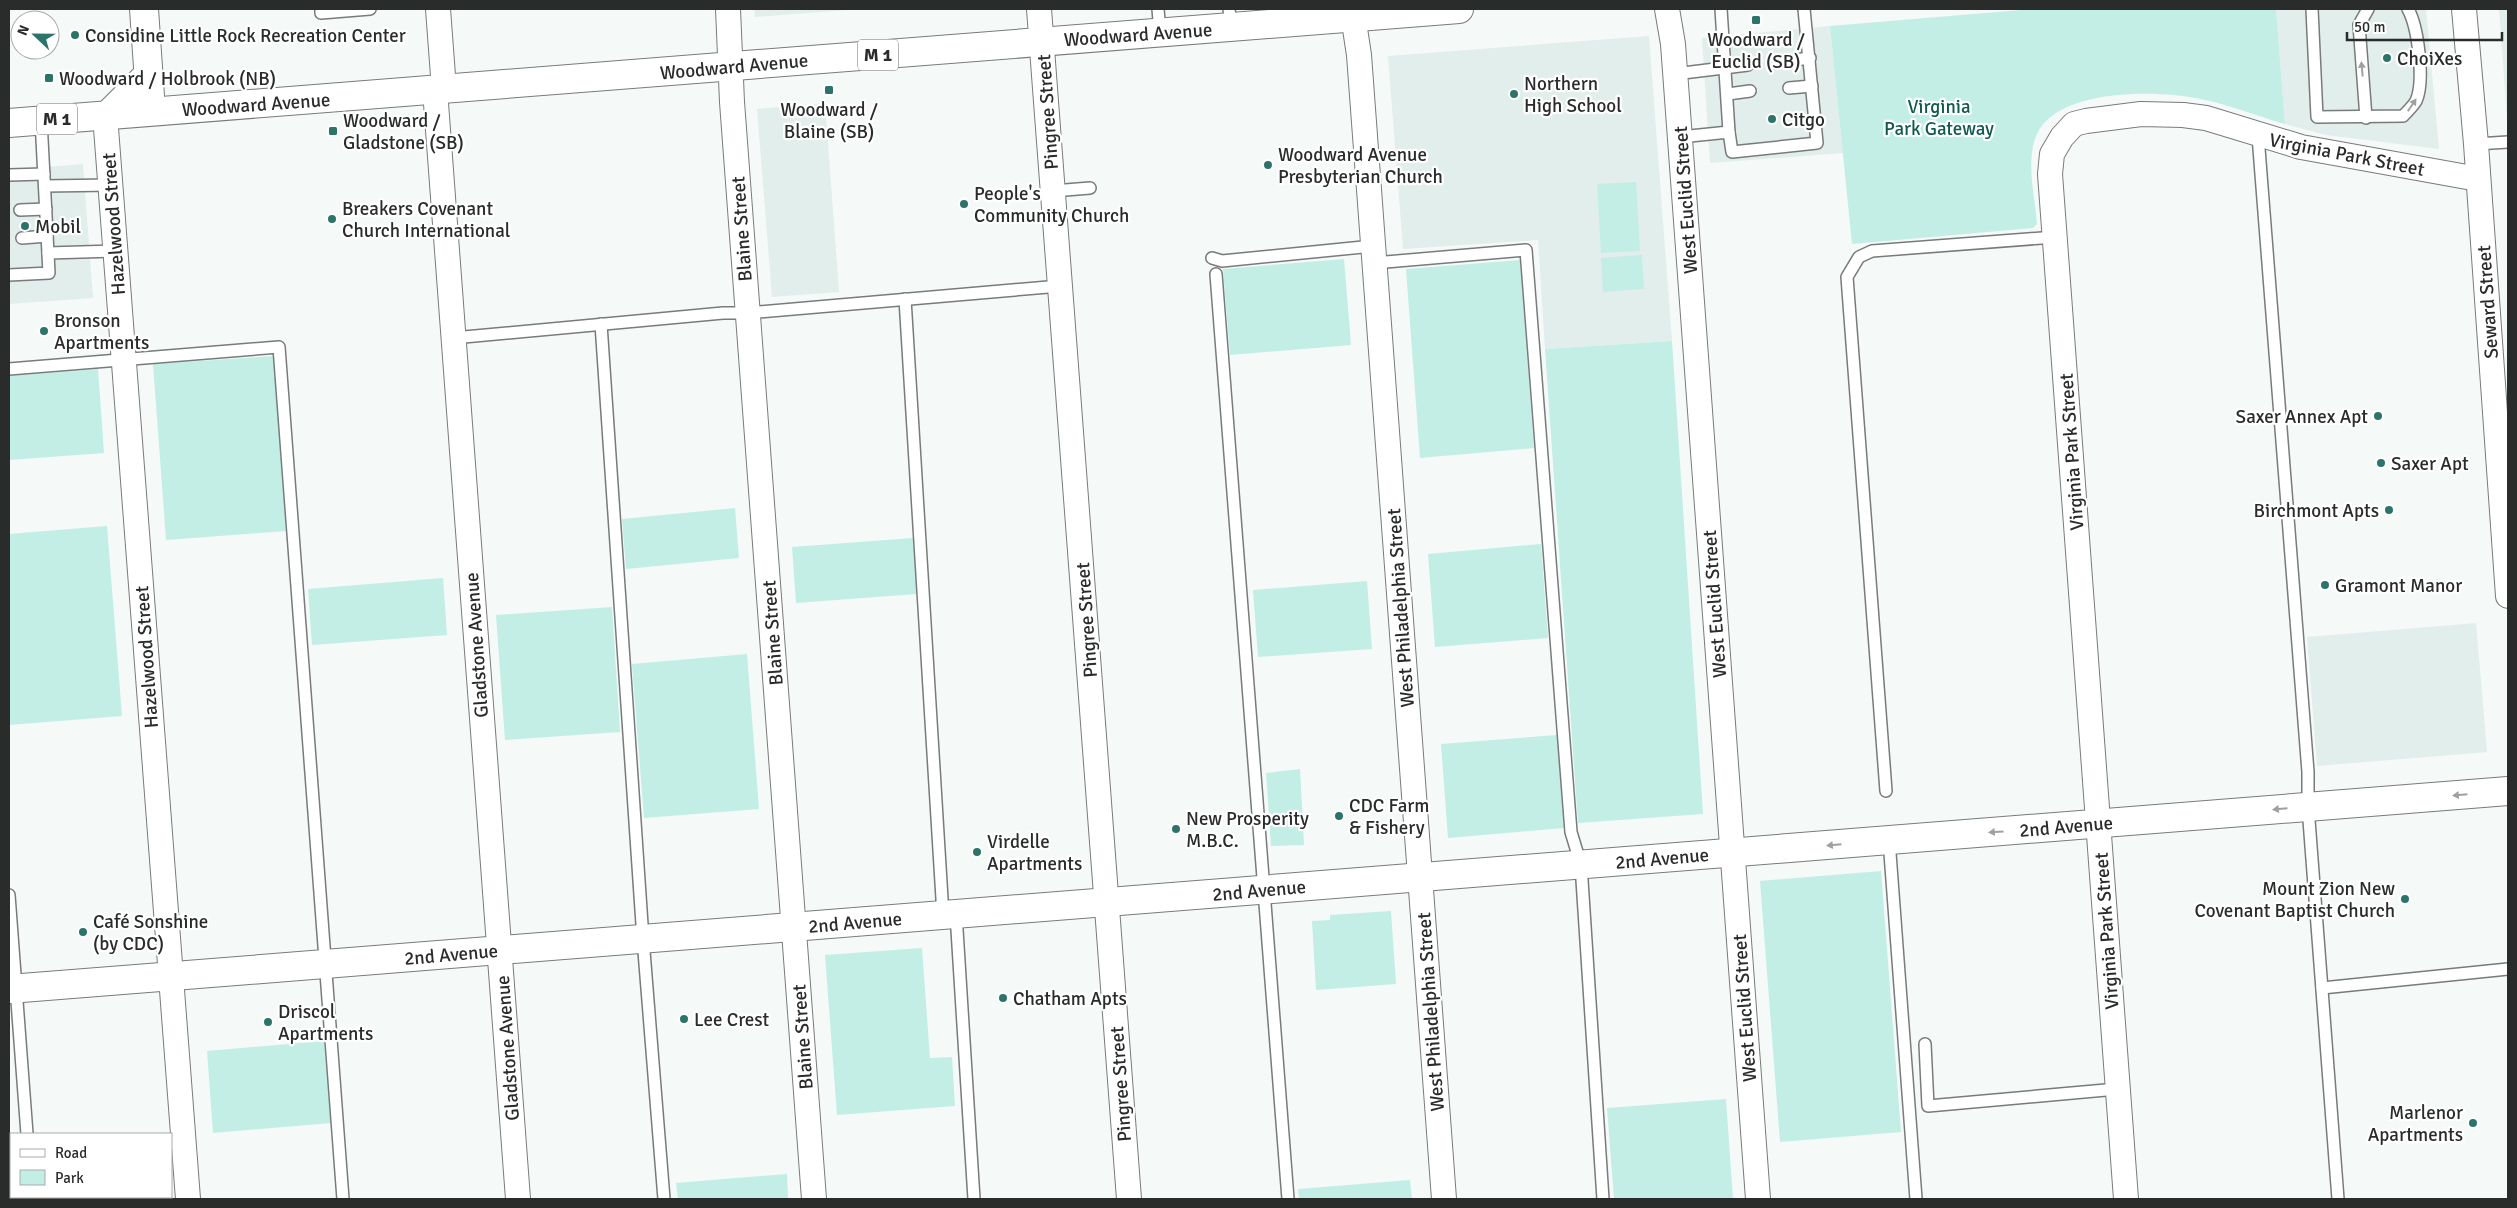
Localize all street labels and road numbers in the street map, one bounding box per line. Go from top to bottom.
street label: Woodward Avenue [1063,18,1213,52]
road number: M 1 [858,40,898,70]
street label: Woodward Avenue [659,49,809,85]
street label: Pingree Street [1032,53,1064,170]
street label: Woodward Avenue [181,88,331,122]
road number: M 1 [37,104,77,134]
street label: West Euclid Street [1669,125,1703,275]
street label: Virginia Park Street [2267,128,2427,182]
street label: Hazelwood Street [97,152,131,296]
street label: Blaine Street [726,175,758,282]
street label: Seward Street [2472,244,2504,359]
street label: Virginia Park Street [2055,372,2089,531]
street label: West Philadelphia Street [1382,507,1420,708]
street label: West Euclid Street [1698,529,1732,679]
street label: Pingree Street [1071,561,1103,678]
street label: Gladstone Avenue [460,571,494,718]
street label: Blaine Street [757,579,789,686]
street label: Hazelwood Street [130,585,164,729]
street label: 2nd Avenue [2018,811,2114,843]
street label: 2nd Avenue [1614,843,1710,875]
street label: Virginia Park Street [2090,851,2124,1010]
street label: 2nd Avenue [1211,875,1307,907]
street label: 2nd Avenue [807,907,903,939]
street label: West Philadelphia Street [1412,911,1450,1112]
street label: West Euclid Street [1728,933,1762,1083]
street label: 2nd Avenue [403,939,499,971]
street label: Gladstone Avenue [491,974,525,1121]
street label: Blaine Street [787,983,819,1090]
street label: Pingree Street [1105,1025,1137,1142]

